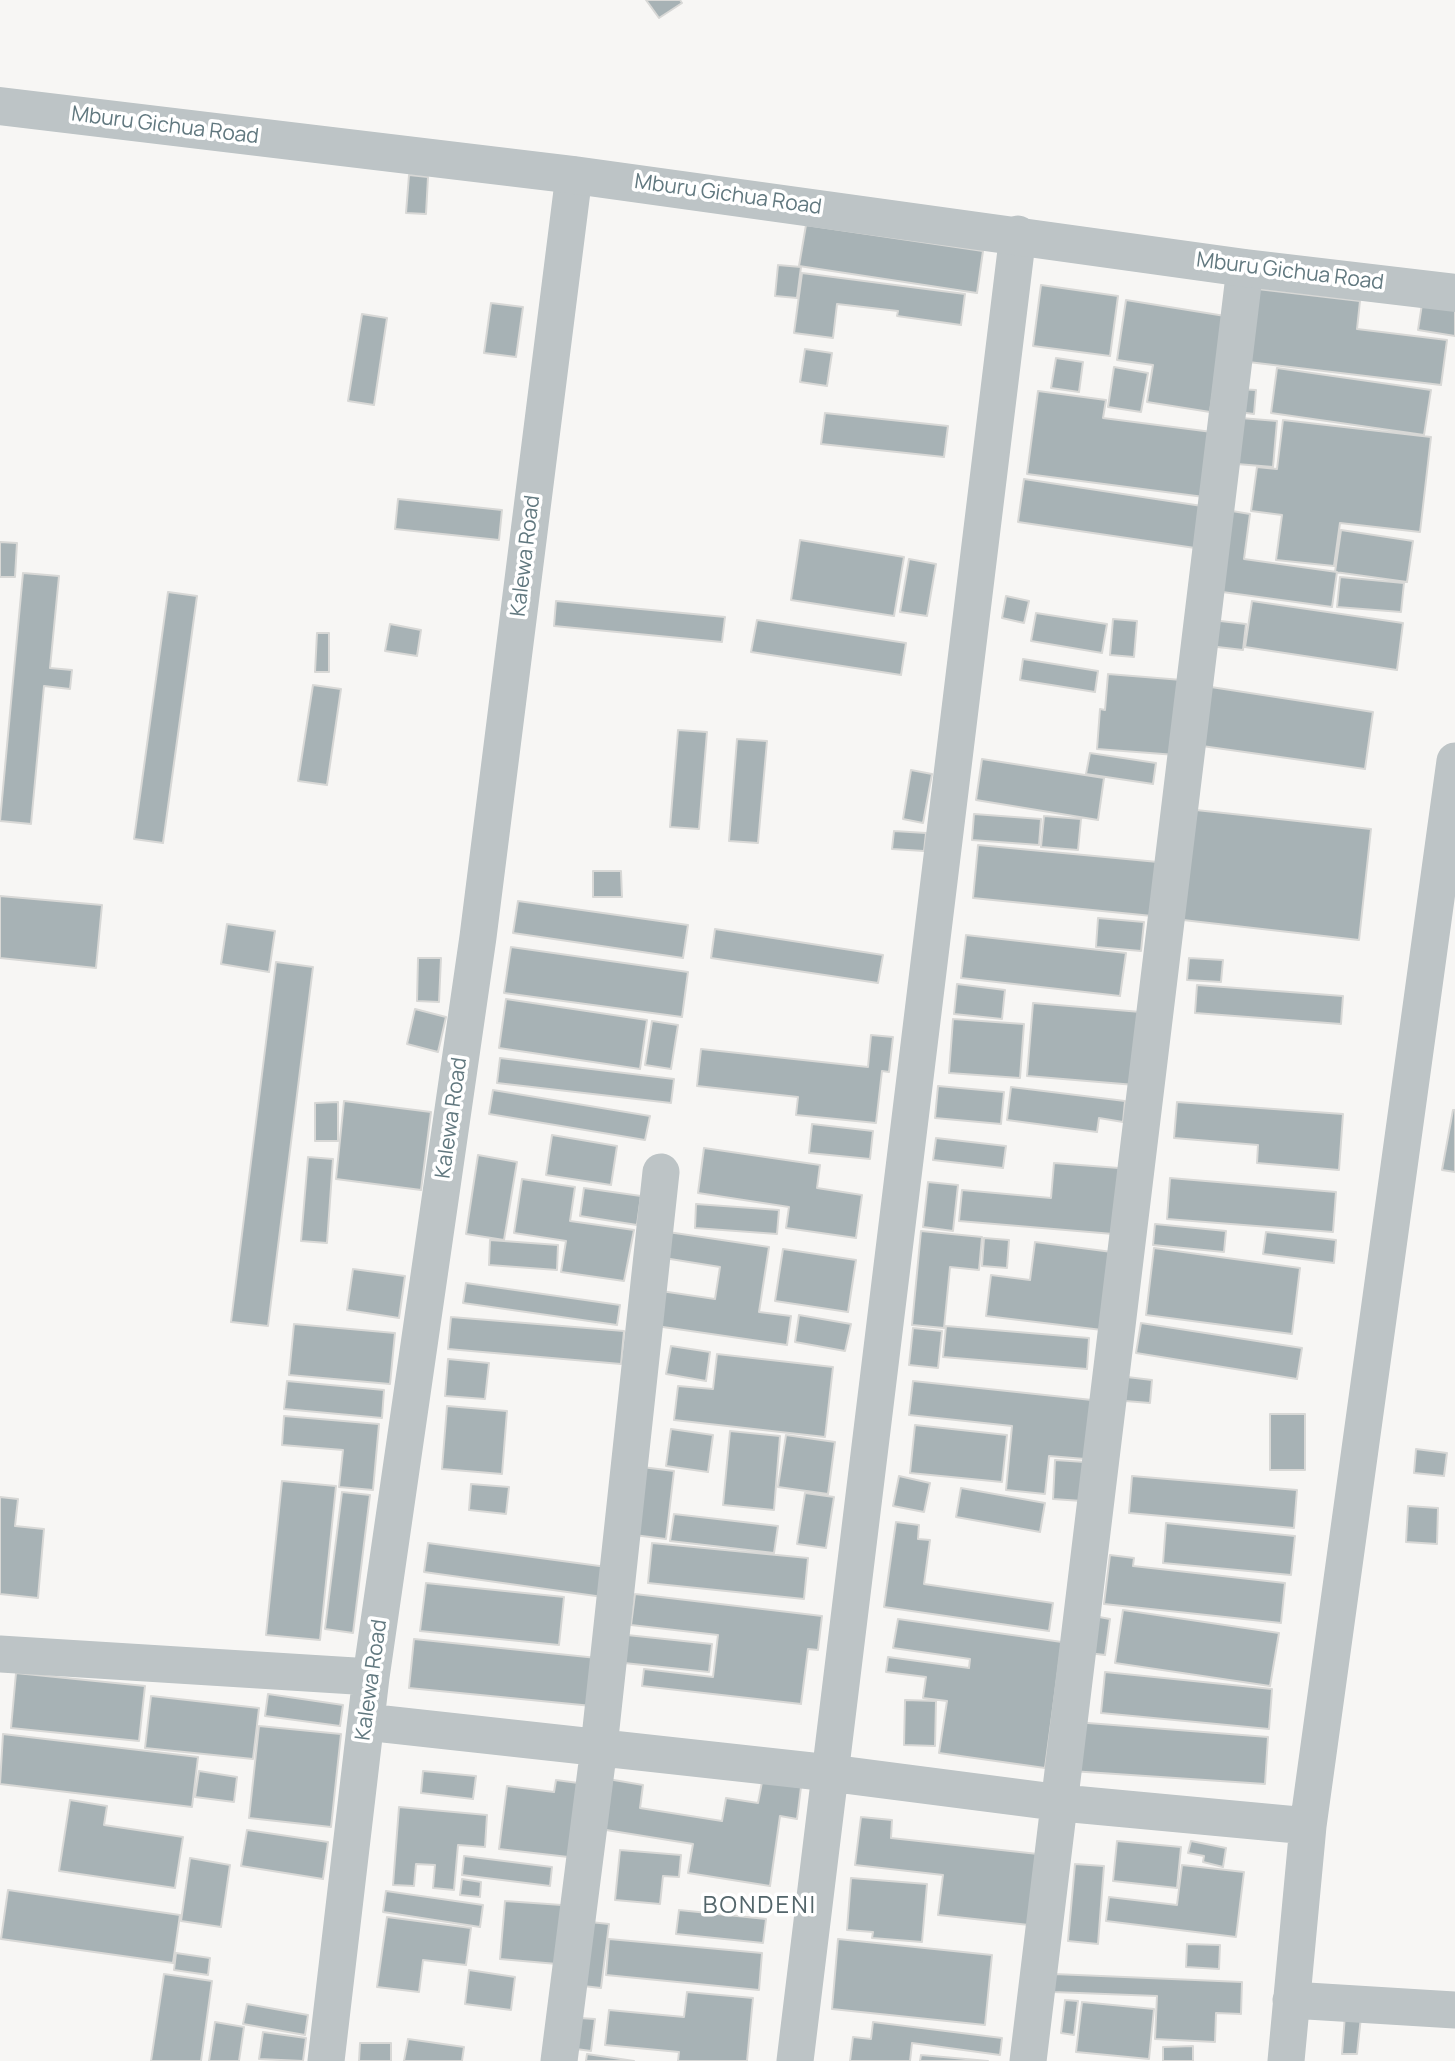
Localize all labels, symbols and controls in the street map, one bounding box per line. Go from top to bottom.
street label: Mburu Gichua Road [70,102,260,150]
street label: Mburu Gichua Road [633,169,823,221]
street label: Mburu Gichua Road [1195,248,1385,296]
street label: Kalewa Road [506,494,546,618]
street label: Kalewa Road [431,1056,473,1180]
street label: Kalewa Road [351,1618,393,1742]
district label: BONDENI [704,1892,816,1920]

